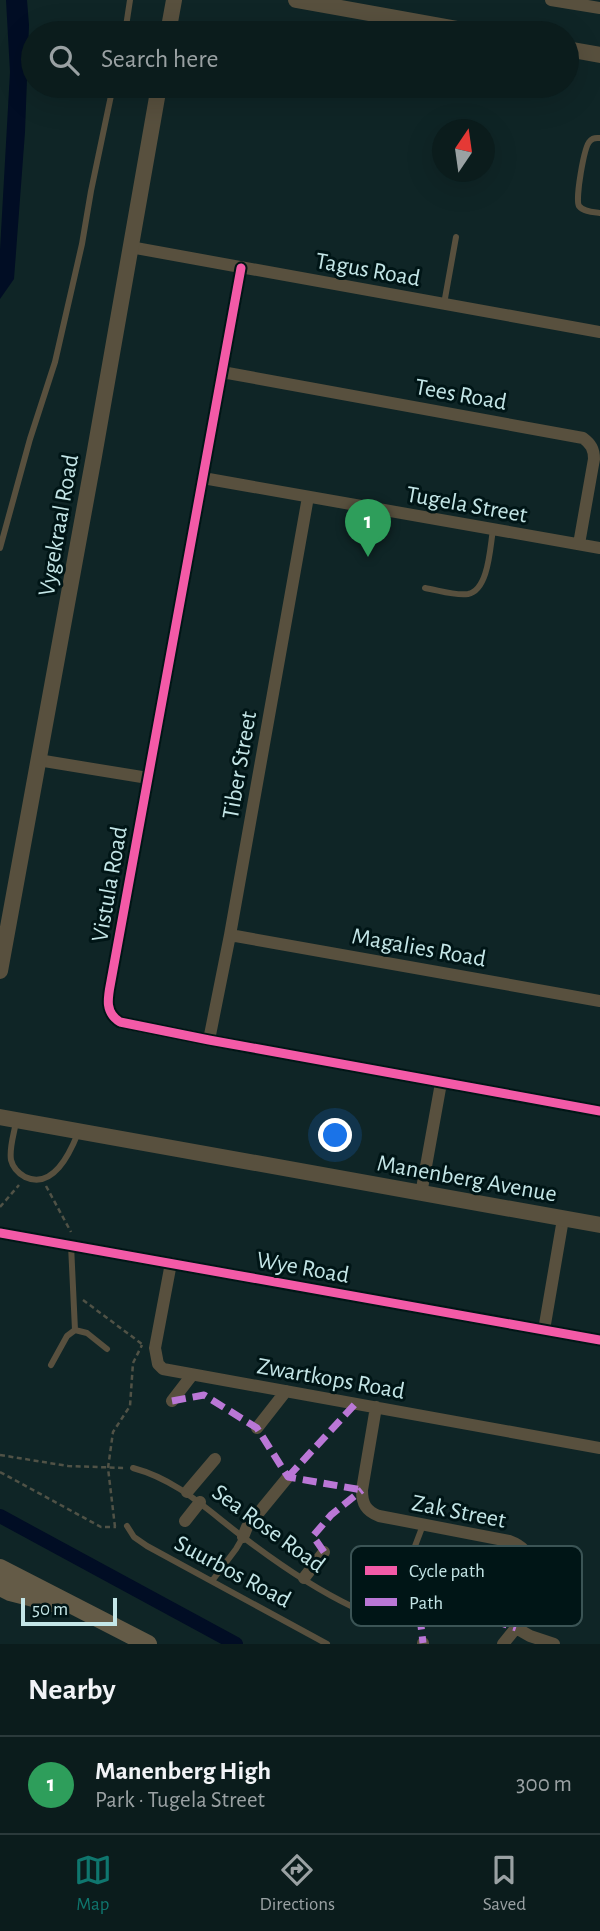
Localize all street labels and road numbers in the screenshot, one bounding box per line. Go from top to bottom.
street label: Tagus Road [314,249,422,291]
street label: Tees Road [413,375,509,415]
street label: Vygekraal Road [35,452,83,598]
street label: Tugela Street [404,483,530,527]
street label: Tiber Street [219,709,261,821]
street label: Vistula Road [88,825,132,944]
street label: Magalies Road [350,924,488,972]
street label: Manenberg Avenue [375,1151,559,1207]
street label: Wye Road [255,1248,351,1288]
street label: Zwartkops Road [255,1354,406,1404]
street label: Sea Rose Road [208,1480,329,1578]
street label: Zak Street [410,1491,508,1533]
street label: Suurbos Road [170,1531,295,1613]

